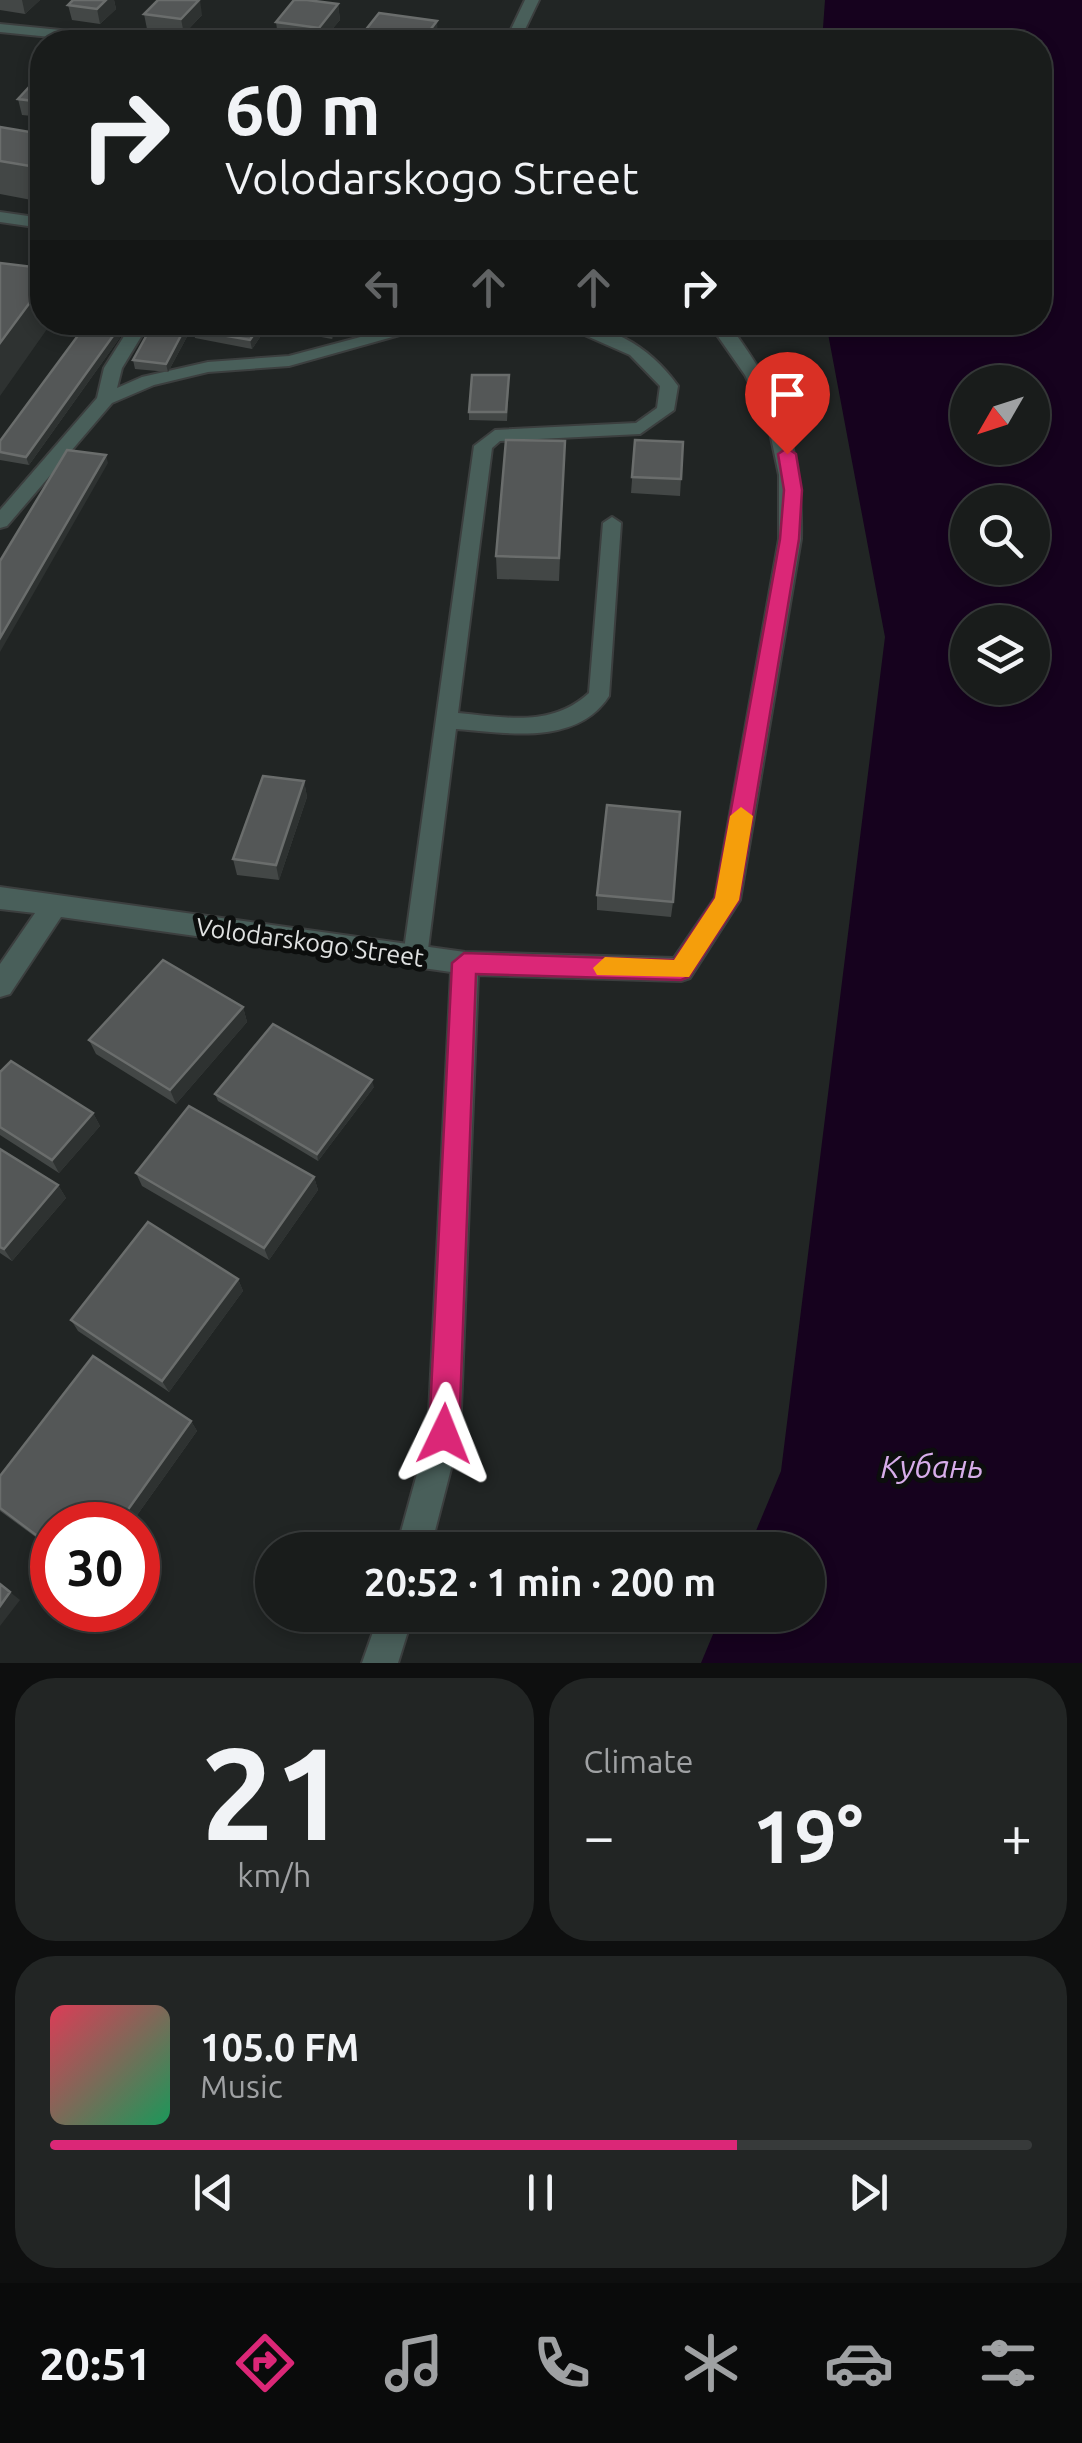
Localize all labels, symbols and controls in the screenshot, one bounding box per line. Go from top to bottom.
icon: right [60,70,190,200]
text: 60 m [225,70,381,148]
text: Volodarskogo Street [225,152,639,203]
icon: left [356,260,411,315]
icon: ahead [461,260,516,315]
icon: ahead [566,260,621,315]
icon: right [671,260,726,315]
pin [745,352,830,455]
north arrow [950,365,1050,465]
map controls [950,365,1050,705]
icon: arrive [760,367,815,422]
button: search [950,485,1050,585]
button: layers [950,605,1050,705]
street label: Volodarskogo Street [194,912,426,972]
position arrow [392,1382,496,1486]
water label: Кубань [880,1448,984,1484]
speed limit sign: 30 [30,1502,160,1632]
text: 20:52 · 1 min · 200 m [364,1561,716,1603]
text: 21 [201,1719,348,1865]
text: Climate [584,1743,694,1779]
text: 19° [752,1793,863,1877]
text: − [584,1805,615,1866]
text: + [1001,1805,1032,1866]
text: km/h [237,1857,311,1893]
text: 105.0 FM [200,2026,359,2068]
text: Music [200,2068,283,2104]
icon: previous [186,2165,241,2220]
icon: pause [513,2165,568,2220]
icon: next [841,2165,896,2220]
icon: directions [230,2328,300,2398]
icon: music [379,2328,449,2398]
icon: phone [527,2328,597,2398]
icon: climate [676,2328,746,2398]
icon: car [824,2328,894,2398]
icon: filters [973,2328,1043,2398]
text: 20:51 [39,2338,152,2389]

